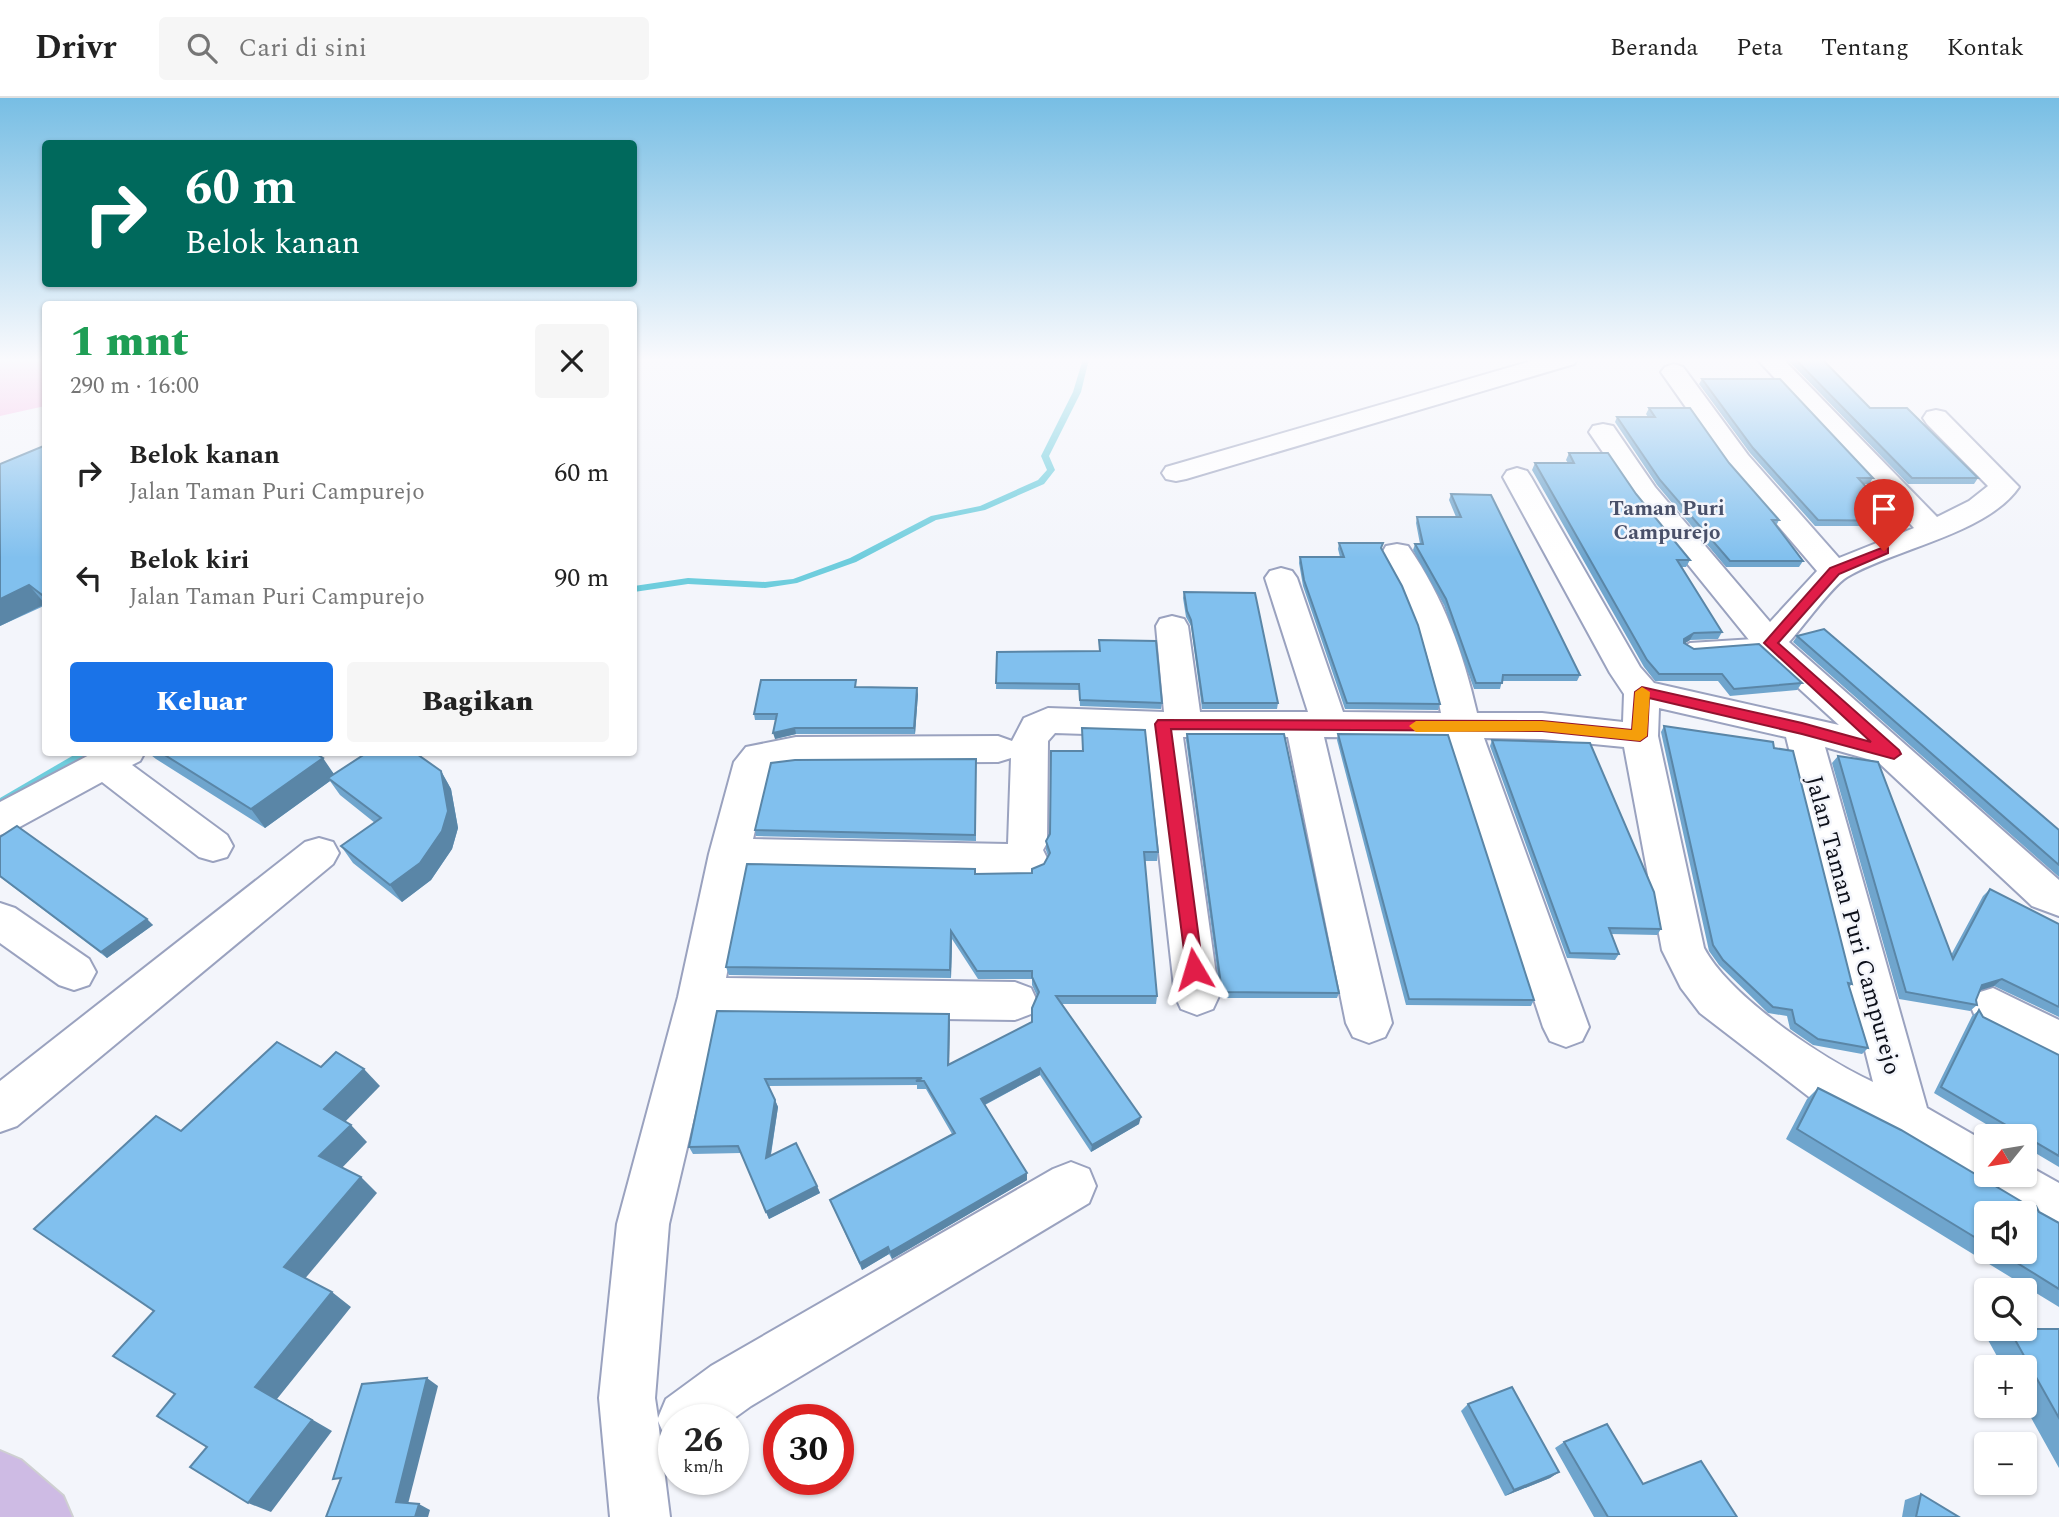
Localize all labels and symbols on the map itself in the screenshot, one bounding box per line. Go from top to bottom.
pin [1854,479,1914,551]
district label: Taman Puri Campurejo [1609,493,1725,549]
street label: Jalan Taman Puri Campurejo [1796,772,1910,1079]
position arrow [1157,932,1231,1006]
north arrow [1974,1124,2037,1186]
speed limit sign: 30 [763,1404,854,1495]

